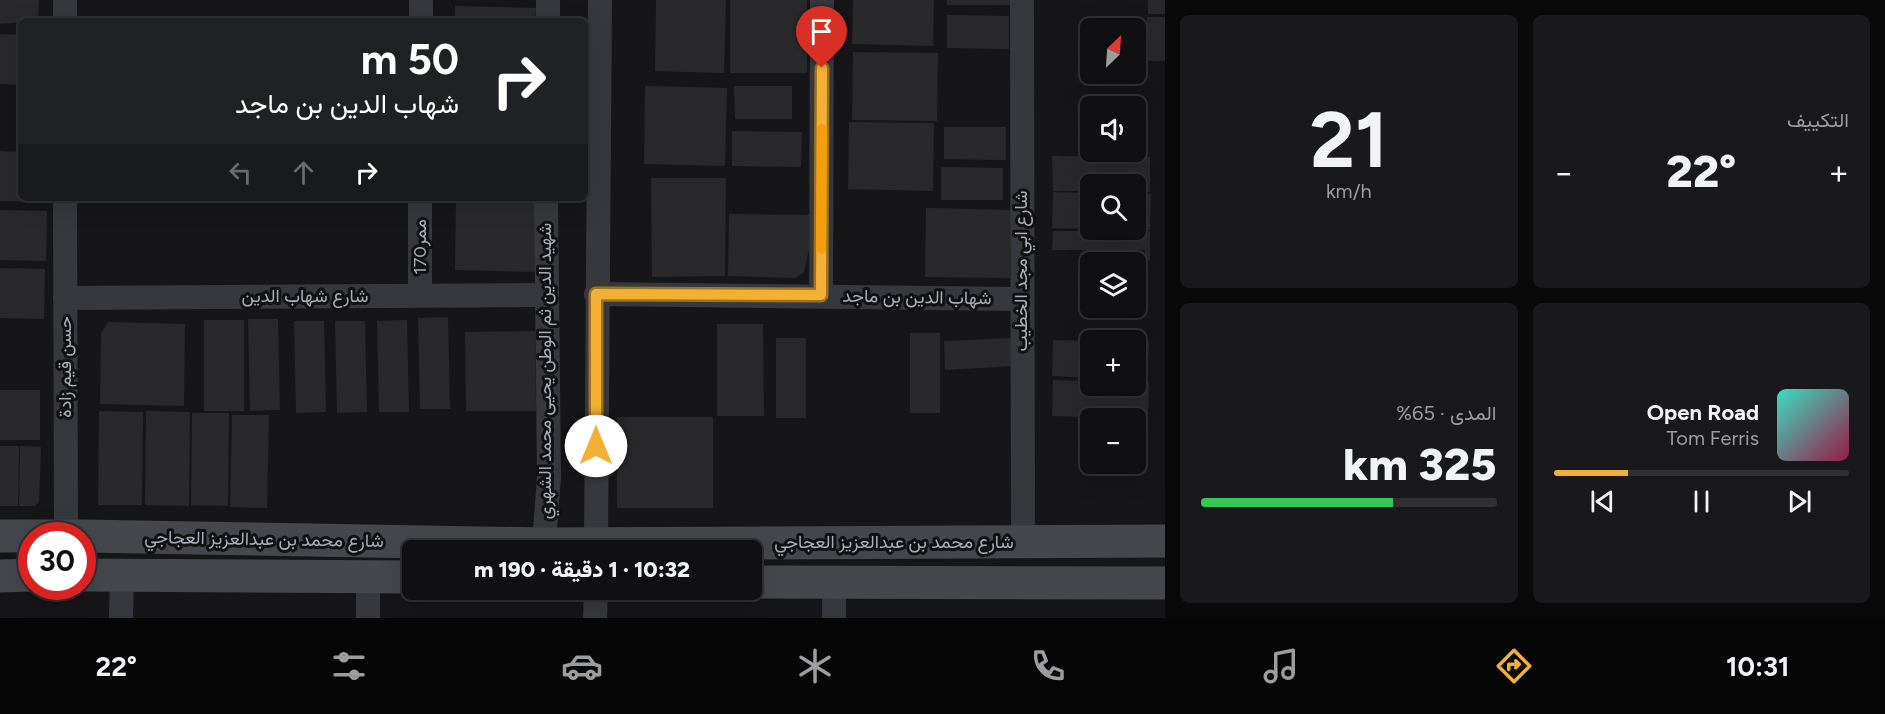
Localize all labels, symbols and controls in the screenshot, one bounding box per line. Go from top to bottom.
pin [796,6,847,68]
icon: arrive [805,15,838,48]
north arrow [1080,18,1146,84]
map controls [1080,18,1146,474]
text: 50 m [361,34,459,85]
icon: right [480,42,558,120]
text: شهاب الدين بن ماجد [235,87,459,120]
text: 21 [1310,93,1388,187]
button: sound [1080,96,1146,162]
text: التكييف [1787,108,1849,132]
text: 22° [1666,144,1736,198]
text: − [1554,153,1574,192]
text: + [1828,153,1849,192]
icon: left [224,156,257,189]
icon: ahead [287,156,320,189]
icon: right [350,156,383,189]
button: search [1080,174,1146,240]
text: km/h [1326,179,1372,203]
street label: شارع ابي مجد الخطيب [1010,191,1036,351]
street label: ممر170 [409,219,431,275]
street label: شهيد الدين ثم الوطن يحيى محمد الشهري [534,223,560,519]
button: layers [1080,252,1146,318]
street label: شارع شهاب الدين [242,285,368,308]
street label: شهاب الدين بن ماجد [842,285,992,309]
street label: حسن قيم زادة [54,316,77,418]
button: + [1080,330,1146,396]
text: Open Road [1647,399,1759,426]
text: المدى · 65% [1396,401,1497,425]
button: − [1080,408,1146,474]
position arrow [564,414,628,478]
text: Tom Ferris [1666,426,1759,450]
text: 325 km [1343,437,1497,491]
icon: previous [1586,485,1619,518]
icon: pause [1685,485,1718,518]
icon: next [1783,485,1816,518]
speed limit sign: 30 [18,522,96,600]
street label: شارع محمد بن عبدالعزيز العجاجي [144,526,384,556]
street label: شارع محمد بن عبدالعزيز العجاجي [774,531,1014,557]
text: 10:32 · 1 دقيقة · 190 m [474,556,690,583]
icon: filters [328,645,370,687]
icon: car [561,645,603,687]
icon: climate [794,645,836,687]
icon: phone [1027,645,1069,687]
icon: music [1260,645,1302,687]
icon: directions [1493,645,1535,687]
text: 22° [96,650,137,683]
text: 10:31 [1726,650,1790,683]

